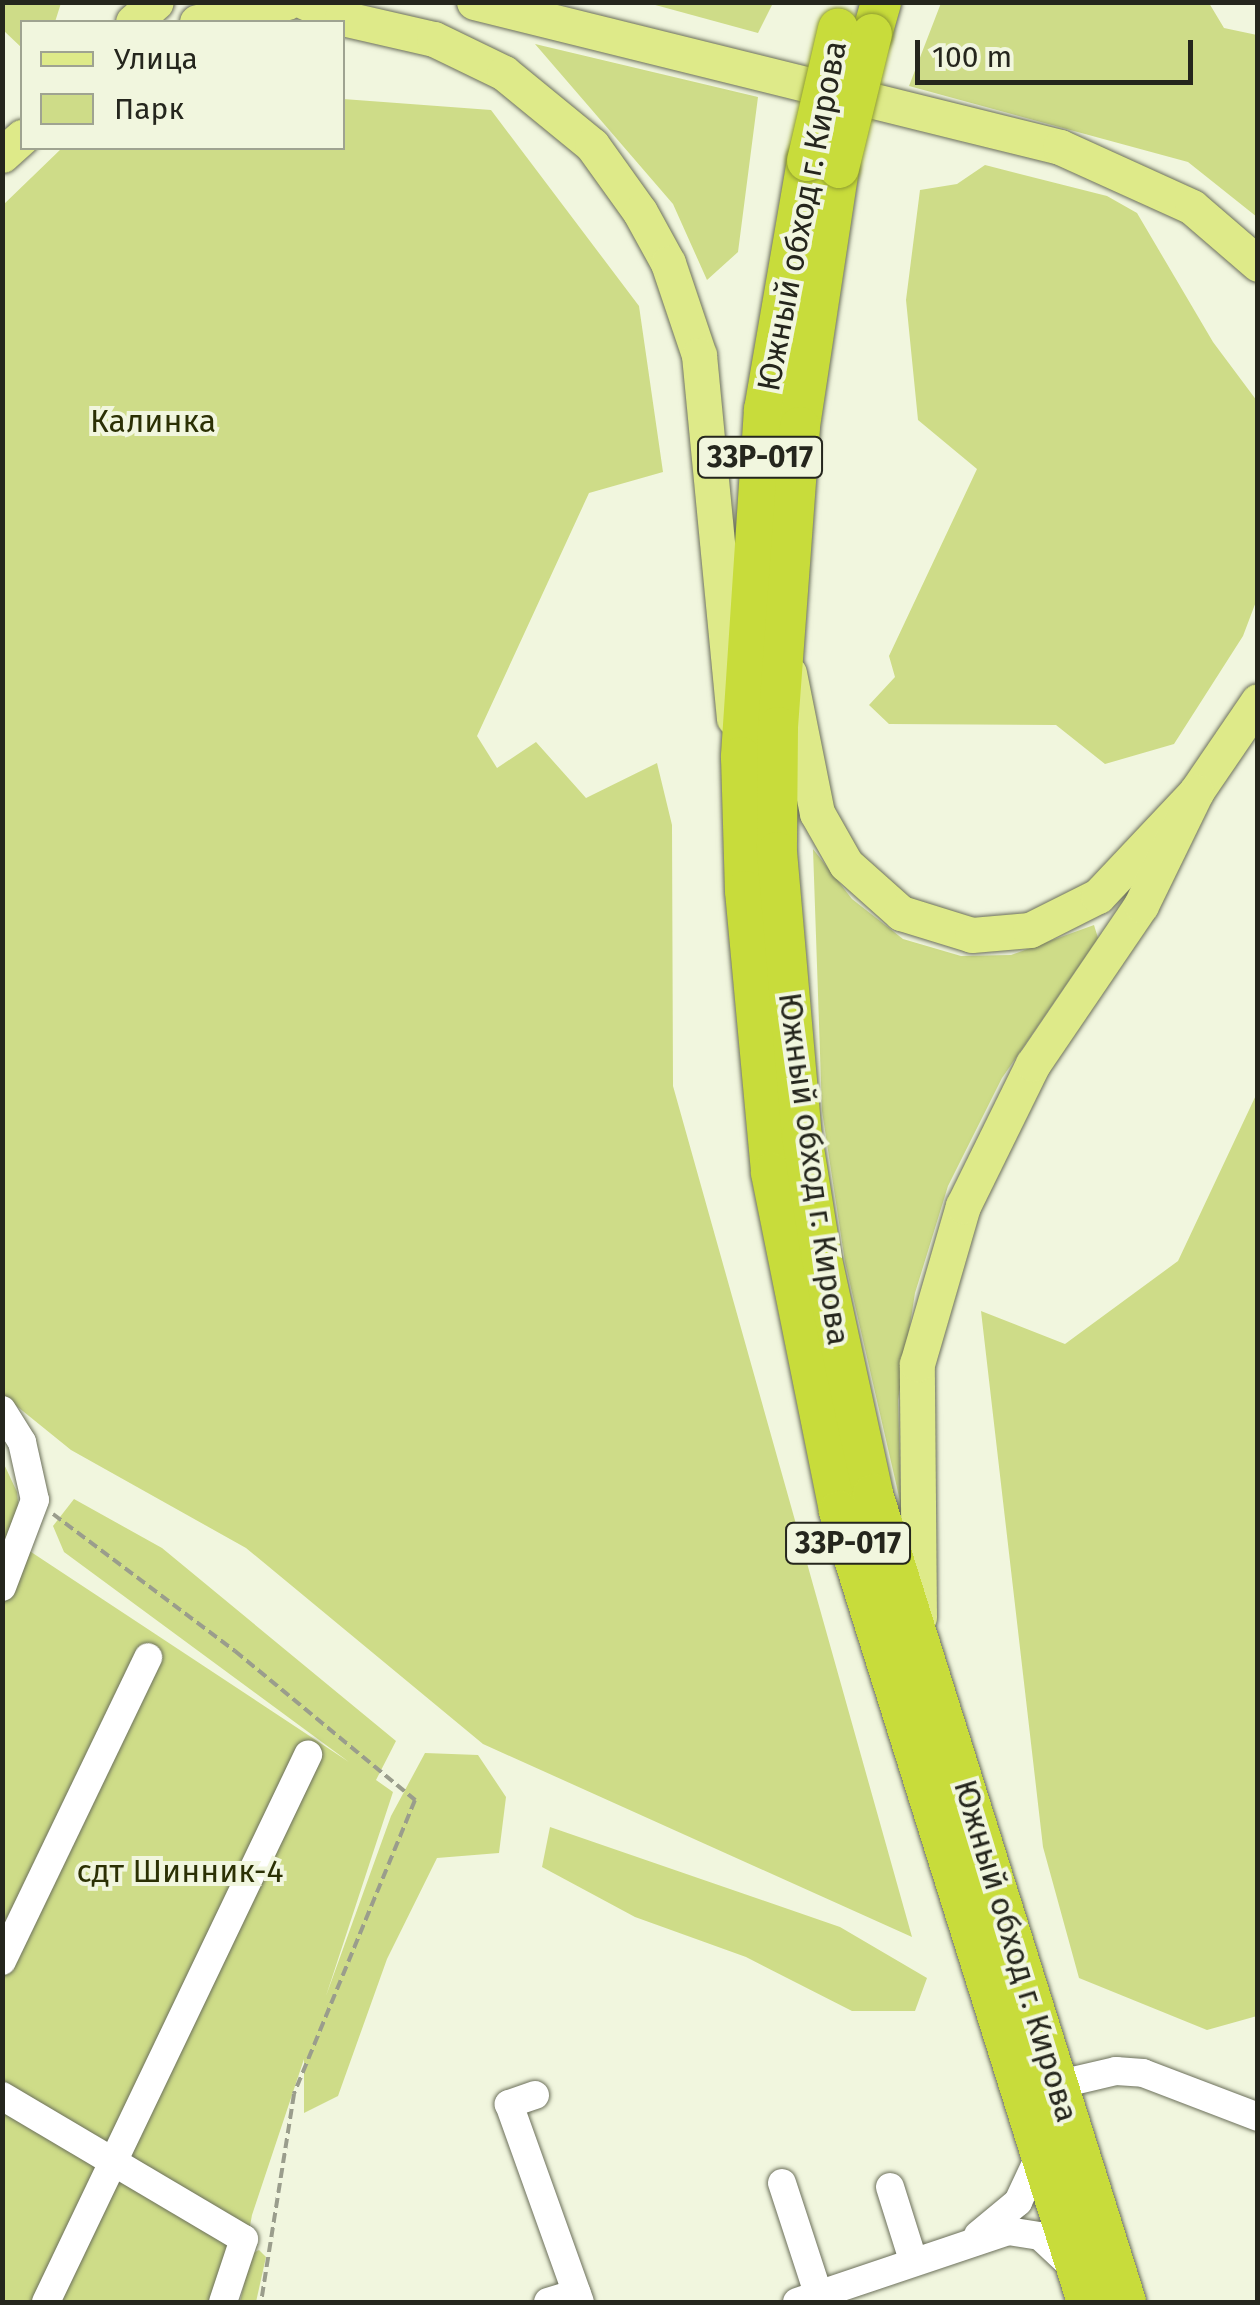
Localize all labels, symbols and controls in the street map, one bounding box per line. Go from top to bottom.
legend [20,20,345,150]
scale bar [920,20,1198,82]
street label: Южный обход г. Кирова [749,38,855,394]
text: 100 m [932,39,1012,75]
text: Улица [114,41,198,77]
text: Парк [114,91,184,127]
park label: Калинка [90,402,216,440]
road number: 33Р-017 [695,432,825,482]
street label: Южный обход г. Кирова [770,990,858,1348]
road number: 33Р-017 [783,1518,913,1568]
street label: Южный обход г. Кирова [946,1775,1086,2127]
park label: сдт Шинник-4 [77,1852,283,1890]

